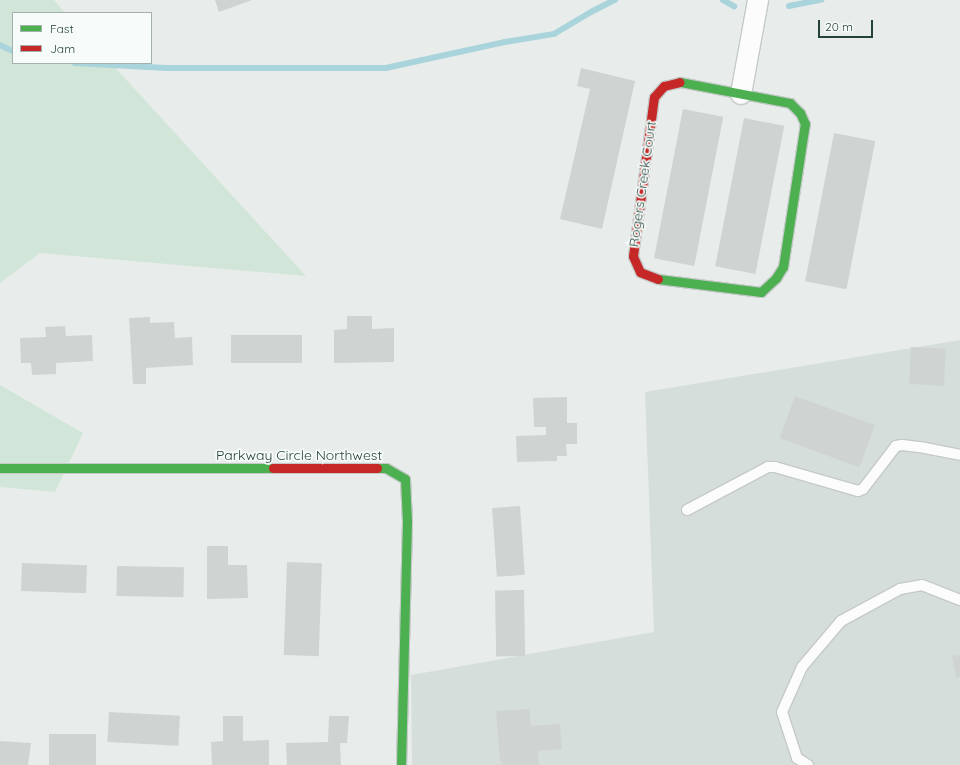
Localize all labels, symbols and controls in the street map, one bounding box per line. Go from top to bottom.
legend [12,12,152,64]
scale bar [820,12,875,38]
text: 20 m [825,19,853,34]
text: Fast [50,21,74,36]
text: Jam [50,41,75,56]
street label: Rogers Creek Court [625,120,659,248]
street label: Parkway Circle Northwest [216,447,382,463]

